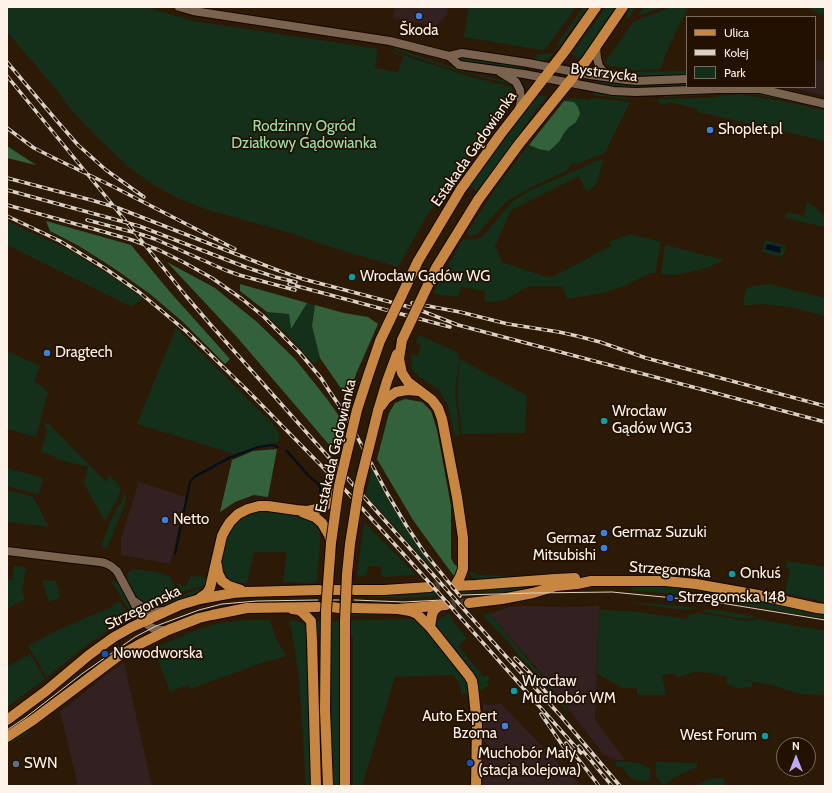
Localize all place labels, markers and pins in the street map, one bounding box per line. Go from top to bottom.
marker: Škoda [414,11,424,21]
place label: Škoda [400,22,438,40]
place label: Shoplet.pl [718,121,783,139]
marker: Shoplet.pl [705,125,715,135]
place label: Wrocław Gądów WG [360,268,490,286]
marker: Wrocław Gądów WG [347,272,357,282]
place label: Dragtech [55,344,113,362]
marker: Dragtech [42,348,52,358]
place label: Wrocław Gądów WG3 [612,403,692,438]
marker: Wrocław Gądów WG3 [599,416,609,426]
place label: Netto [173,511,209,529]
marker: Netto [160,515,170,525]
place label: Germaz Suzuki [612,524,707,542]
marker: Germaz Suzuki [599,528,609,538]
place label: Germaz Mitsubishi [533,530,596,565]
marker: Germaz Mitsubishi [599,543,609,553]
place label: Onkuś [740,565,781,583]
marker: Onkuś [727,569,737,579]
place label: Strzegomska 148 [678,589,786,607]
marker: Strzegomska 148 [665,593,675,603]
place label: Nowodworska [113,645,203,663]
marker: Nowodworska [100,649,110,659]
place label: Wrocław Muchobór WM [522,673,616,708]
marker: Wrocław Muchobór WM [509,686,519,696]
place label: Auto Expert Bzoma [422,708,497,743]
marker: Auto Expert Bzoma [500,721,510,731]
place label: West Forum [680,727,757,745]
marker: West Forum [760,731,770,741]
place label: Muchobór Mały (stacja kolejowa) [478,745,581,780]
place label: SWN [24,755,58,773]
marker: Muchobór Mały (stacja kolejowa) [465,758,475,768]
marker: SWN [11,759,21,769]

